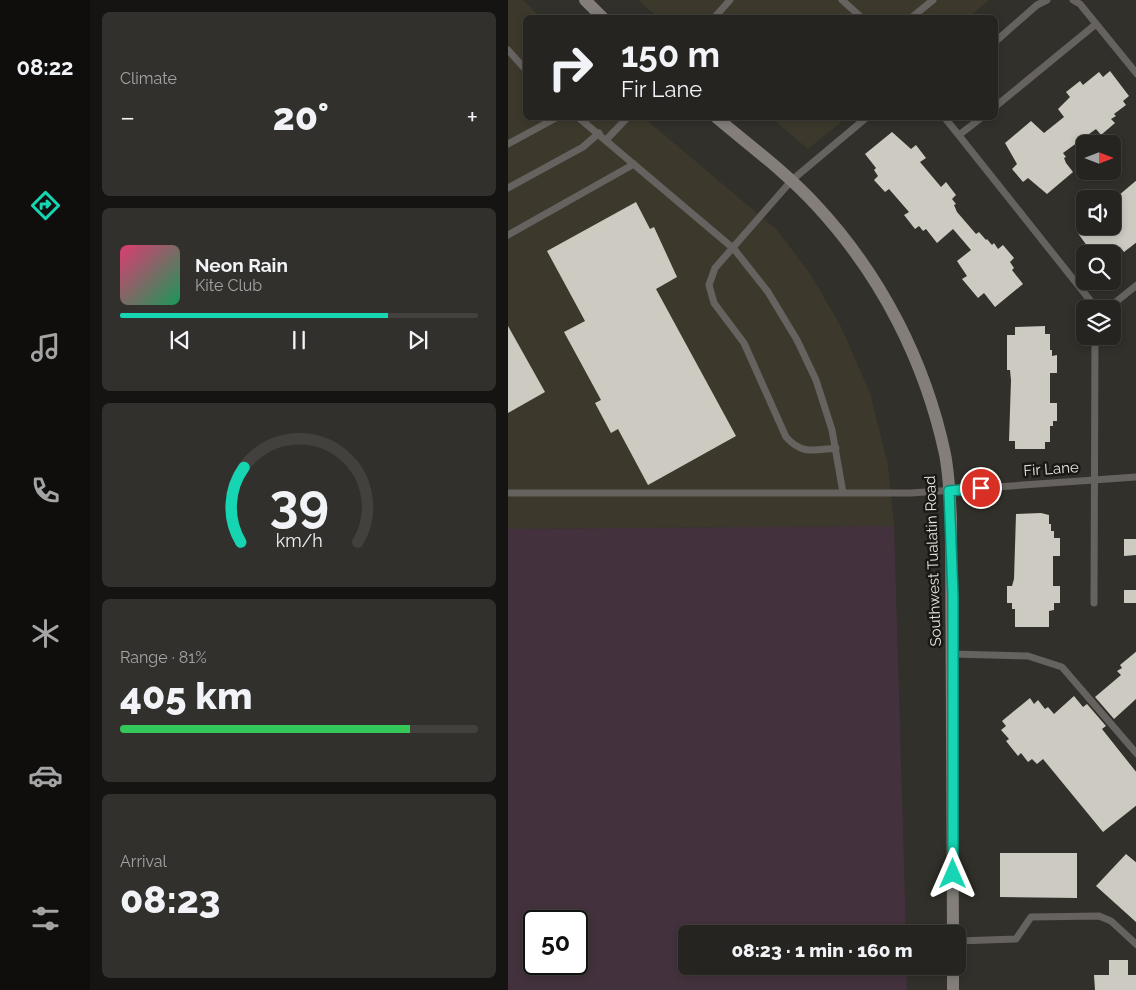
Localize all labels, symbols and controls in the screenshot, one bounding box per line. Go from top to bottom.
text: 150 m [621,34,720,75]
icon: right [538,35,603,100]
text: 08:22 [16,54,74,80]
text: Climate [120,69,177,88]
text: Fir Lane [621,76,702,102]
text: 20° [273,94,329,139]
text: − [120,101,135,134]
text: + [466,101,478,134]
north arrow [1076,135,1120,180]
map controls [1076,135,1121,345]
icon: directions [28,188,63,223]
button: sound [1076,190,1121,235]
button: search [1076,245,1121,290]
text: Neon Rain [195,254,288,276]
text: Kite Club [195,276,262,295]
button: layers [1076,300,1121,345]
icon: previous [166,326,194,354]
icon: pause [285,326,313,354]
icon: next [404,326,432,354]
icon: music [28,330,63,365]
street label: Fir Lane [1023,458,1079,480]
pin [960,467,1002,509]
text: 39 [269,472,329,533]
icon: phone [28,473,63,508]
icon: arrive [967,474,995,502]
street label: Southwest Tualatin Road [921,475,945,647]
text: km/h [275,530,323,551]
icon: climate [28,616,63,651]
text: Range · 81% [120,648,207,667]
text: 405 km [120,673,253,718]
icon: car [28,758,63,793]
position arrow [926,847,978,899]
text: Arrival [120,852,167,871]
text: 08:23 [120,877,220,922]
icon: filters [28,901,63,936]
speed limit sign: 50 [523,910,588,975]
text: 08:23 · 1 min · 160 m [731,939,913,961]

